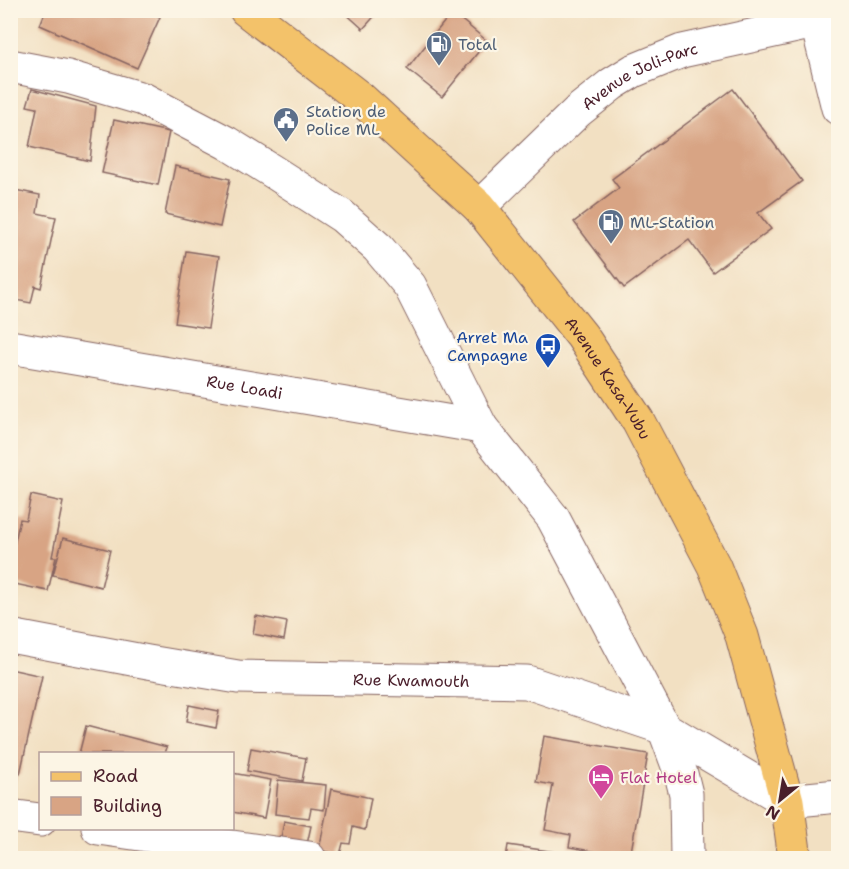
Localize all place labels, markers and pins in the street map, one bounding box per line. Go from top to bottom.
fuel station icon: Total [424,29,454,67]
place label: Total [458,34,497,55]
place label: Station de Police ML [306,101,386,140]
public building icon: Station de Police ML [271,105,301,143]
fuel station icon: ML-Station [596,207,626,245]
place label: ML-Station [630,212,715,233]
place label: Arret Ma Campagne [447,327,528,366]
bus stop icon: Arret Ma Campagne [533,331,563,369]
hotel icon: Flat Hotel [586,762,616,800]
place label: Flat Hotel [620,767,697,788]

